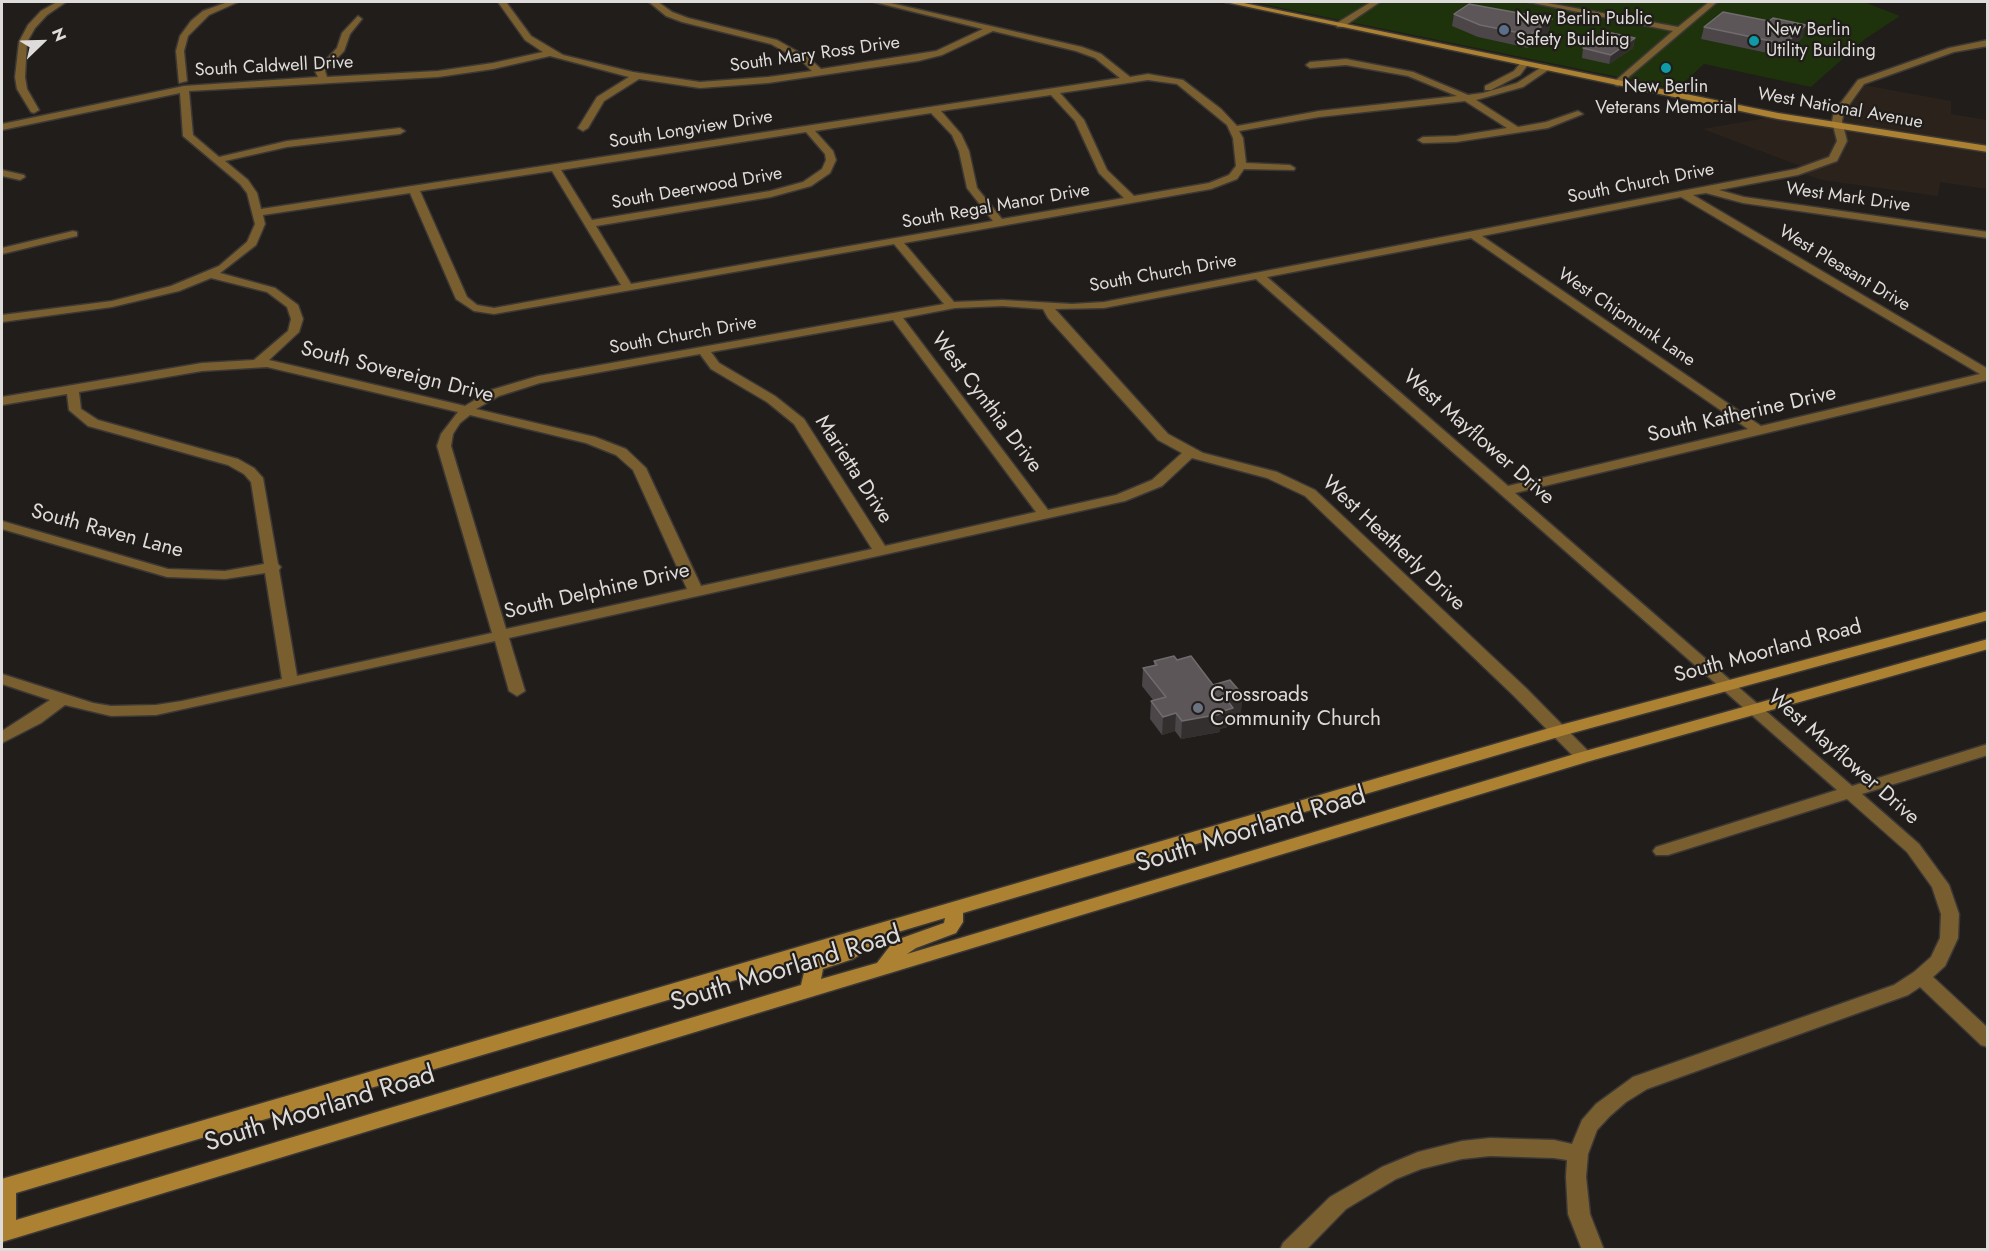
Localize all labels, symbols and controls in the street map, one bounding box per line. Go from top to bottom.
place label: New Berlin Public Safety Building [1516,9,1652,52]
north arrow [12,12,72,72]
place label: New Berlin Utility Building [1766,20,1876,63]
marker: New Berlin Public Safety Building [1497,23,1511,37]
text: N [46,24,72,45]
street label: South Mary Ross Drive [729,32,901,78]
marker: New Berlin Utility Building [1747,34,1761,48]
street label: South Caldwell Drive [194,52,354,82]
marker: New Berlin Veterans Memorial [1659,61,1673,75]
place label: New Berlin Veterans Memorial [1595,77,1737,119]
street label: West National Avenue [1756,84,1924,134]
street label: South Longview Drive [608,106,774,154]
street label: South Church Drive [1566,159,1716,209]
street label: South Deerwood Drive [610,163,784,215]
street label: West Mark Drive [1784,179,1912,217]
street label: South Regal Manor Drive [900,180,1092,234]
street label: West Pleasant Drive [1774,221,1914,317]
street label: South Church Drive [1088,250,1238,298]
street label: West Chipmunk Lane [1553,264,1699,372]
street label: South Church Drive [608,312,758,360]
street label: West Cynthia Drive [925,328,1047,478]
street label: South Sovereign Drive [298,337,496,409]
street label: West Mayflower Drive [1397,365,1559,511]
street label: South Katherine Drive [1645,381,1839,449]
street label: Marietta Drive [809,411,897,529]
street label: West Heatherly Drive [1316,471,1470,617]
street label: South Raven Lane [28,500,186,564]
street label: South Delphine Drive [502,558,692,626]
street label: South Moorland Road [1672,615,1864,689]
place label: Crossroads Community Church [1210,683,1381,733]
street label: West Mayflower Drive [1762,685,1924,831]
marker: Crossroads Community Church [1191,701,1205,715]
street label: South Moorland Road [1132,781,1370,881]
street label: South Moorland Road [667,920,905,1020]
street label: South Moorland Road [201,1060,439,1160]

